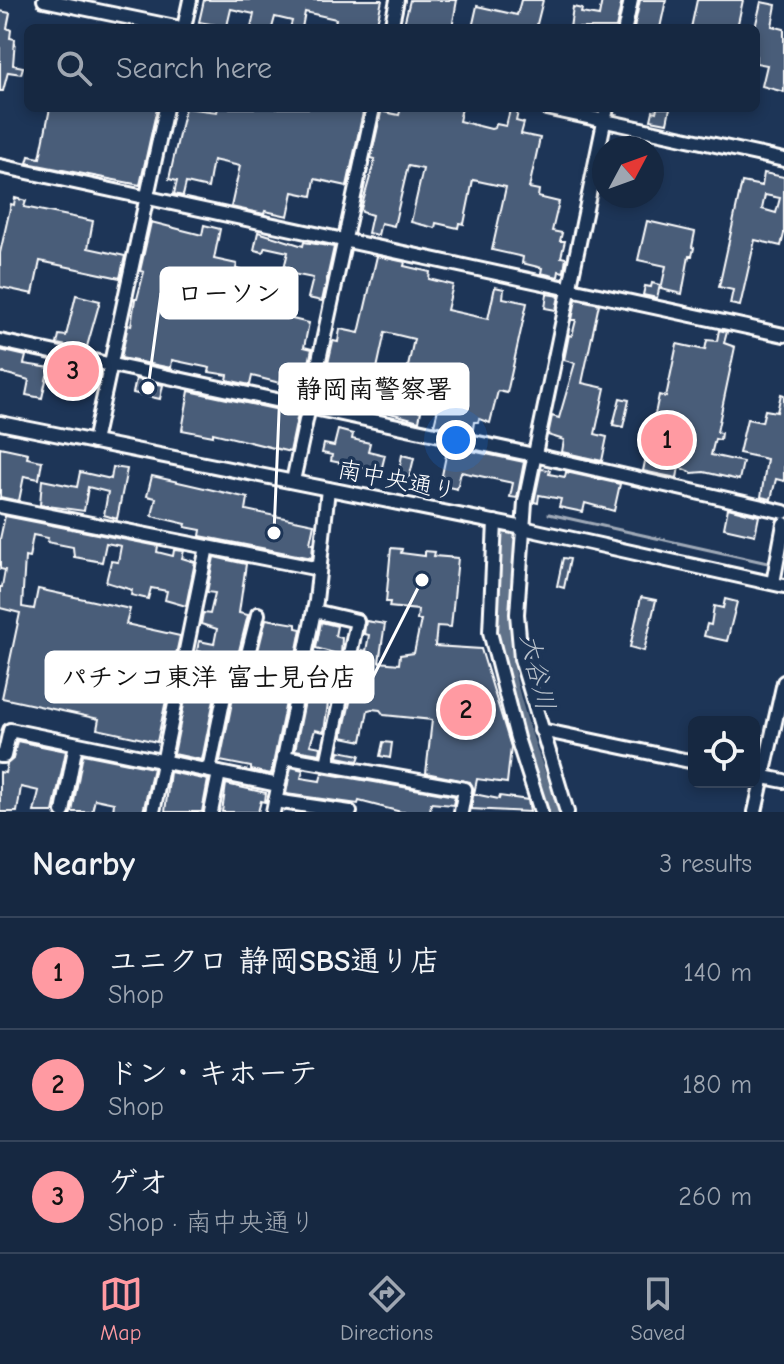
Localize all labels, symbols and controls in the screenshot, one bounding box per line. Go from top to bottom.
search box [24,24,760,112]
icon: search [52,46,96,90]
text: Search here [116,51,272,86]
north arrow [592,136,664,208]
callout: ローソン [161,268,297,318]
text: ローソン [177,279,281,309]
pin: 3 [47,341,99,401]
callout: 静岡南警察署 [280,364,468,414]
text: 静岡南警察署 [296,375,452,405]
pin: 1 [641,410,693,470]
your location [436,420,476,460]
street label: 南中央通り [335,455,459,505]
water label: 大谷川 [514,631,560,713]
callout: パチンコ東洋 富士見台店 [46,652,373,702]
text: パチンコ東洋 富士見台店 [61,663,357,693]
pin: 2 [440,680,492,740]
map controls [688,716,760,788]
button: locate [688,716,760,788]
text: Nearby [32,844,135,884]
text: 3 results [659,849,752,879]
text: ユニクロ 静岡SBS通り店 [108,944,440,979]
text: 1 [53,958,63,988]
text: 140 m [683,958,752,988]
text: Shop [108,980,164,1010]
text: ドン・キホーテ [108,1056,318,1091]
text: 2 [52,1070,64,1100]
text: 180 m [682,1070,752,1100]
text: Shop [108,1092,164,1122]
text: ゲオ [108,1165,168,1200]
text: 3 [52,1182,64,1212]
text: 260 m [678,1182,752,1212]
text: Shop · 南中央通り [108,1208,316,1238]
tab: Map [99,1272,143,1346]
tab: Directions [340,1272,433,1346]
tab: Saved [630,1272,685,1346]

